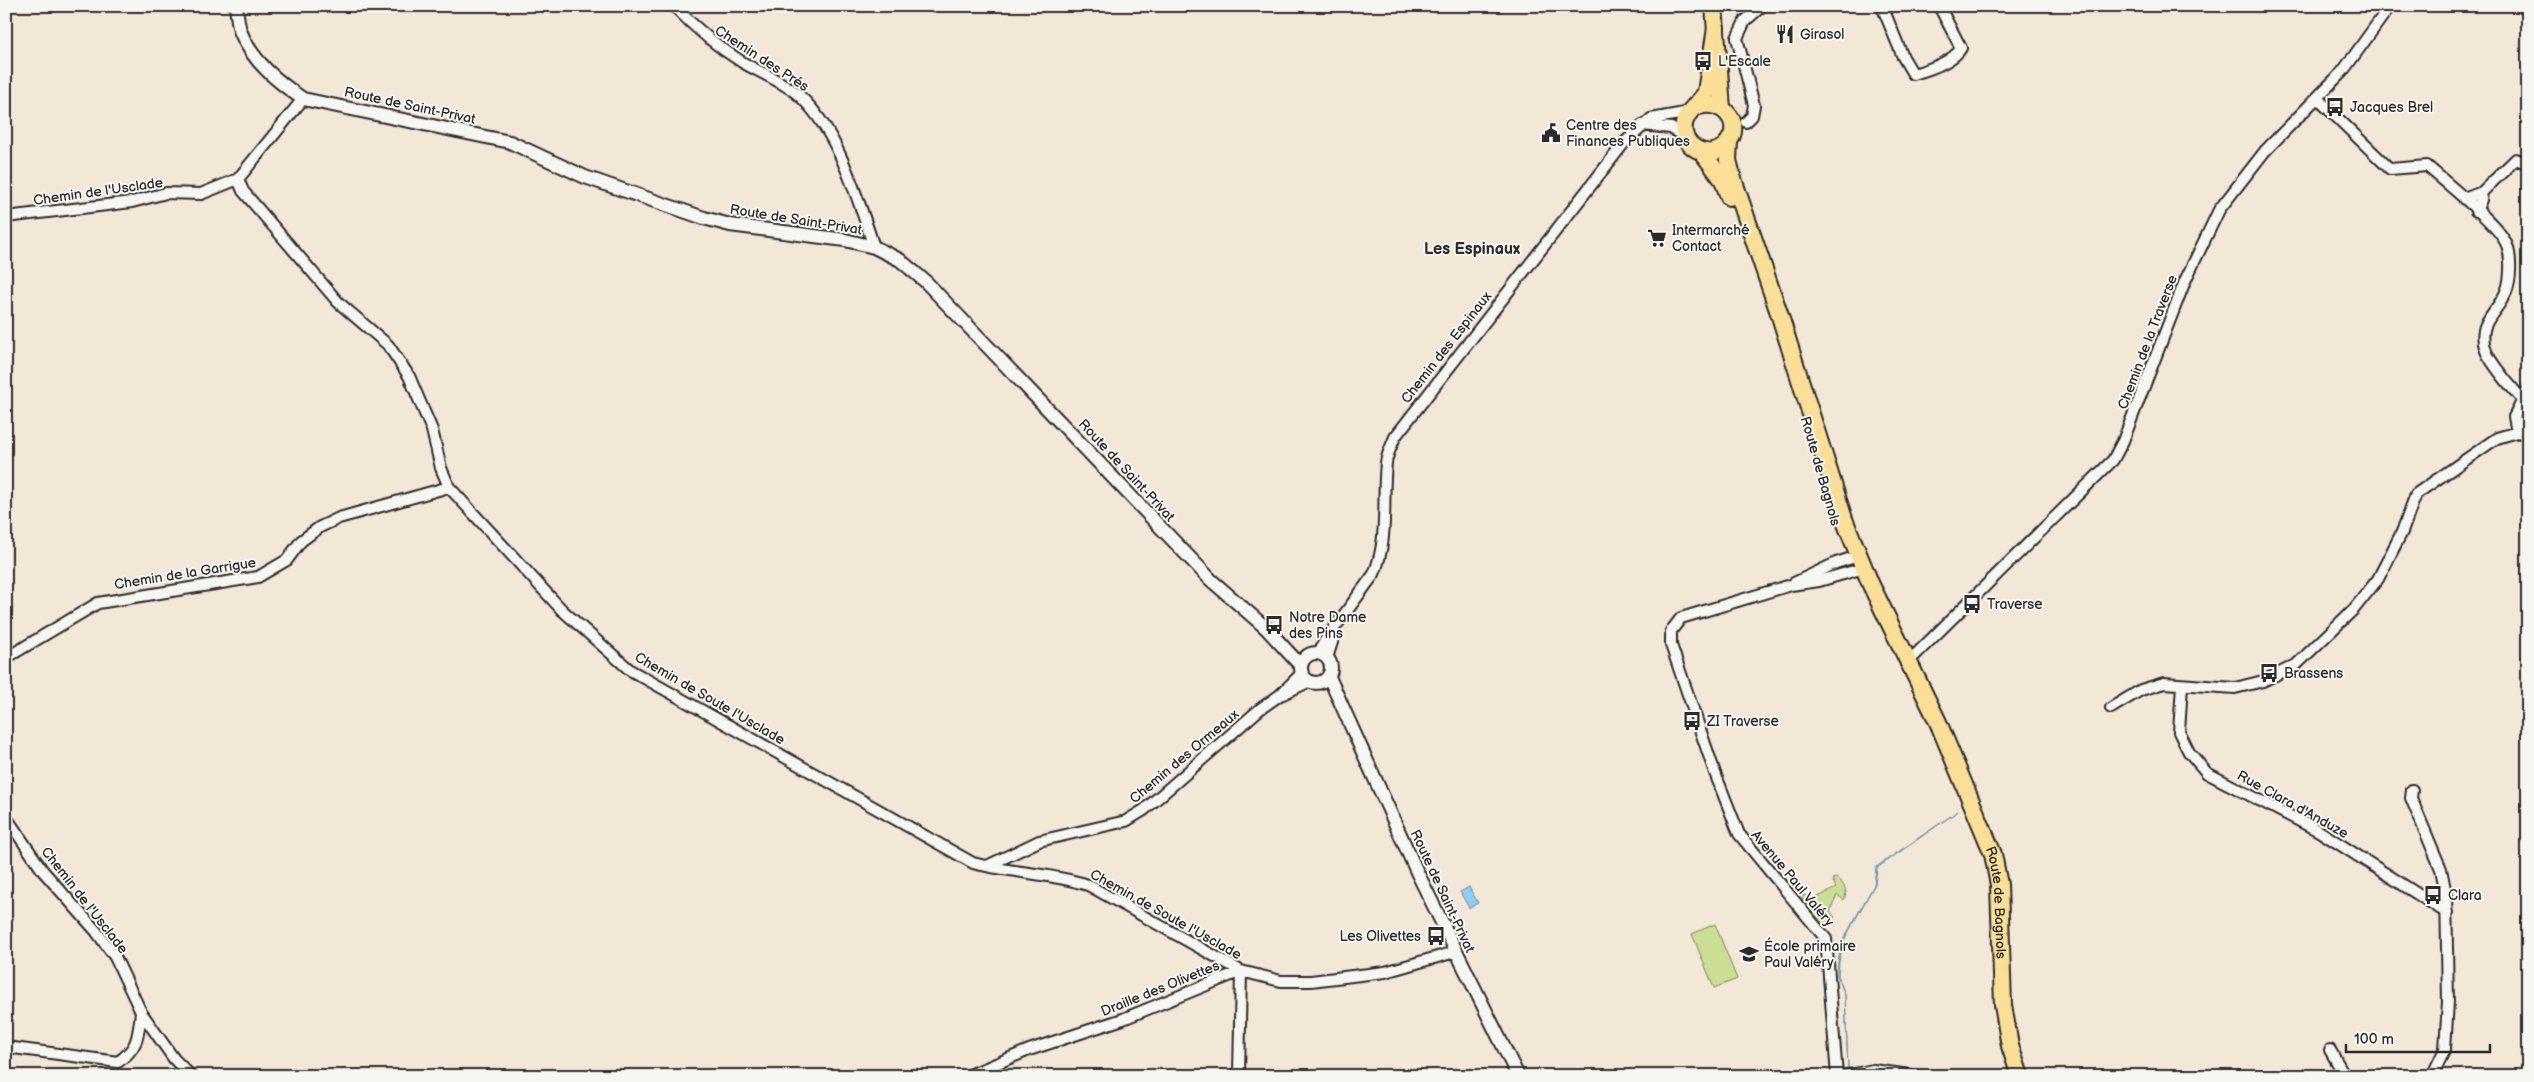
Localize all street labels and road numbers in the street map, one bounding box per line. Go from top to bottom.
street label: Chemin des Prés [712,22,812,95]
street label: Route de Saint-Privat [343,83,478,128]
street label: Chemin de l'Usclade [32,174,164,209]
street label: Route de Saint-Privat [729,201,864,238]
street label: Chemin de la Traverse [2114,273,2181,412]
street label: Chemin des Espinaux [1397,288,1496,407]
street label: Route de Bagnols [1797,414,1844,528]
street label: Route de Saint-Privat [1075,416,1179,526]
street label: Chemin de la Garrigue [113,554,257,593]
street label: Chemin de Soute l'Usclade [632,648,788,748]
street label: Chemin des Ormeaux [1126,705,1243,807]
street label: Rue Clara d'Anduze [2234,767,2351,842]
street label: Route de Saint-Privat [1407,827,1479,956]
street label: Avenue Paul Valéry [1747,827,1838,930]
street label: Chemin de l'Usclade [38,844,132,957]
street label: Route de Bagnols [1982,844,2009,959]
street label: Chemin de Soute l'Usclade [1087,866,1244,963]
street label: Draille des Olivettes [1098,957,1222,1020]

